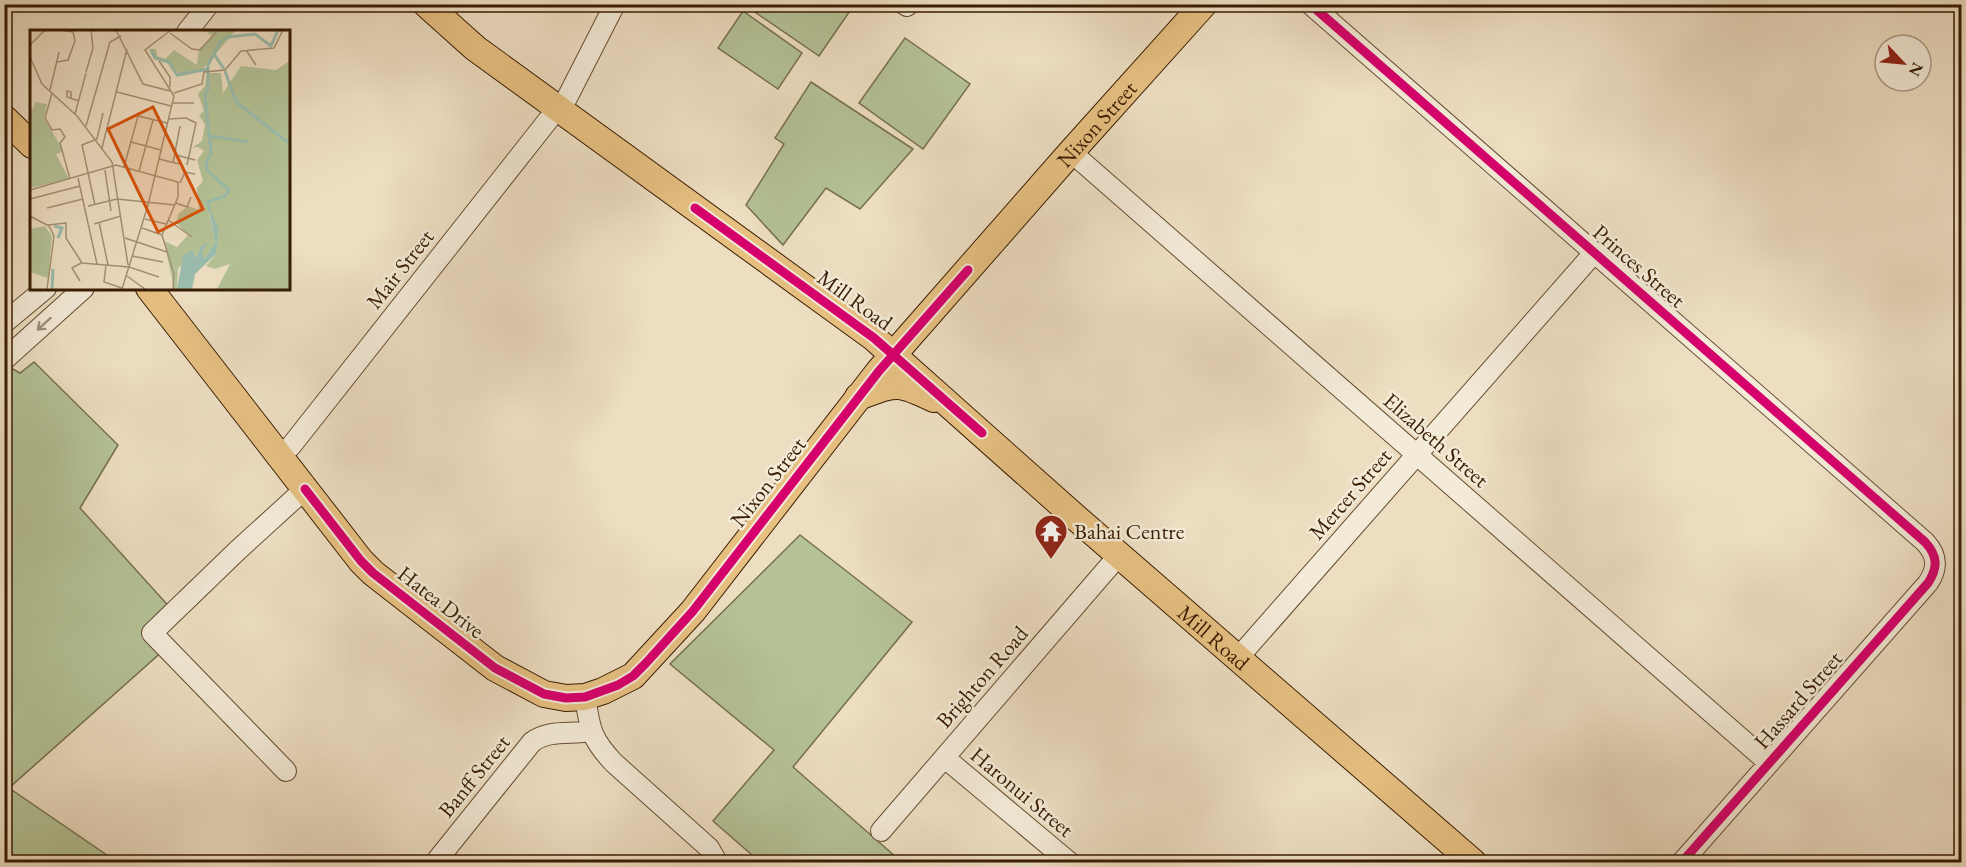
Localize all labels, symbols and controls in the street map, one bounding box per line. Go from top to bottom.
inset map [30,30,290,290]
north arrow [1873,33,1933,93]
text: N [1904,59,1928,80]
street label: Nixon Street [1050,74,1143,173]
street label: Princes Street [1587,218,1691,314]
street label: Mair Street [360,223,440,315]
street label: Mill Road [812,263,899,338]
one-way arrow [37,317,52,331]
street label: Elizabeth Street [1377,386,1495,494]
street label: Nixon Street [724,431,812,533]
street label: Mercer Street [1302,442,1398,546]
temple icon: Bahai Centre [1033,513,1069,560]
place label: Bahai Centre [1074,517,1185,546]
street label: Hatea Drive [392,559,491,645]
street label: Mill Road [1172,598,1257,677]
street label: Brighton Road [930,619,1035,734]
street label: Hassard Street [1747,645,1849,755]
street label: Banff Street [432,728,516,823]
street label: Haronui Street [964,740,1080,844]

